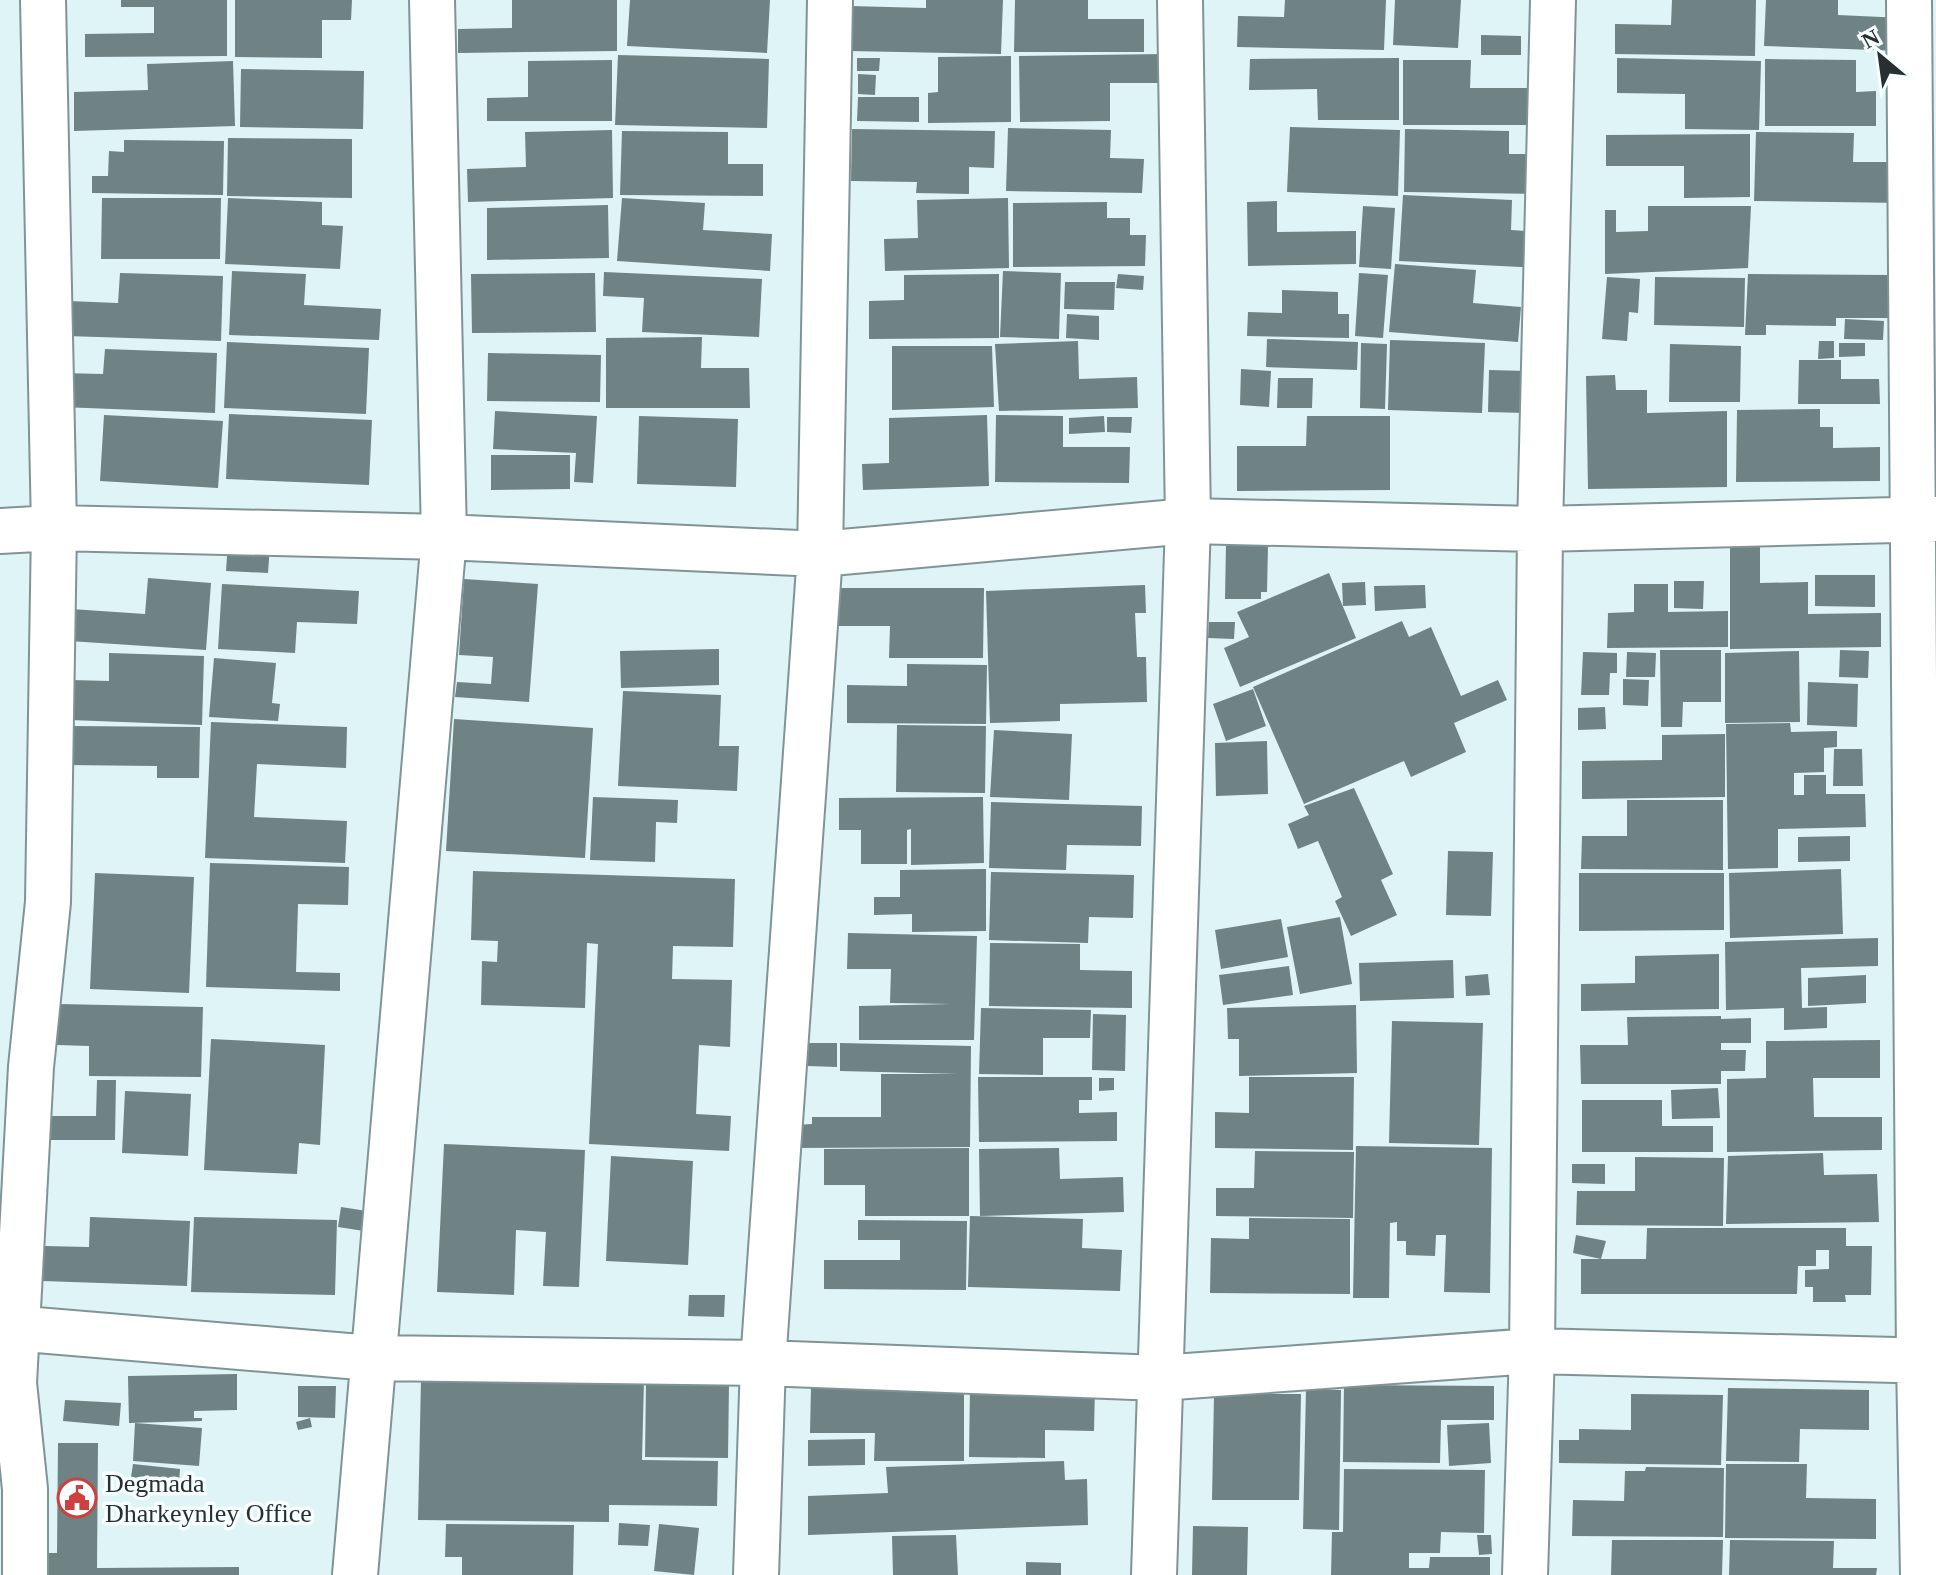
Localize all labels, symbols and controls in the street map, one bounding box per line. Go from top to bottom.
north arrow [1840,16,1920,96]
text: N [1858,24,1884,54]
place label: Degmada Dharkeynley Office [105,1469,312,1528]
public building icon: Degmada Dharkeynley Office [56,1477,98,1519]

